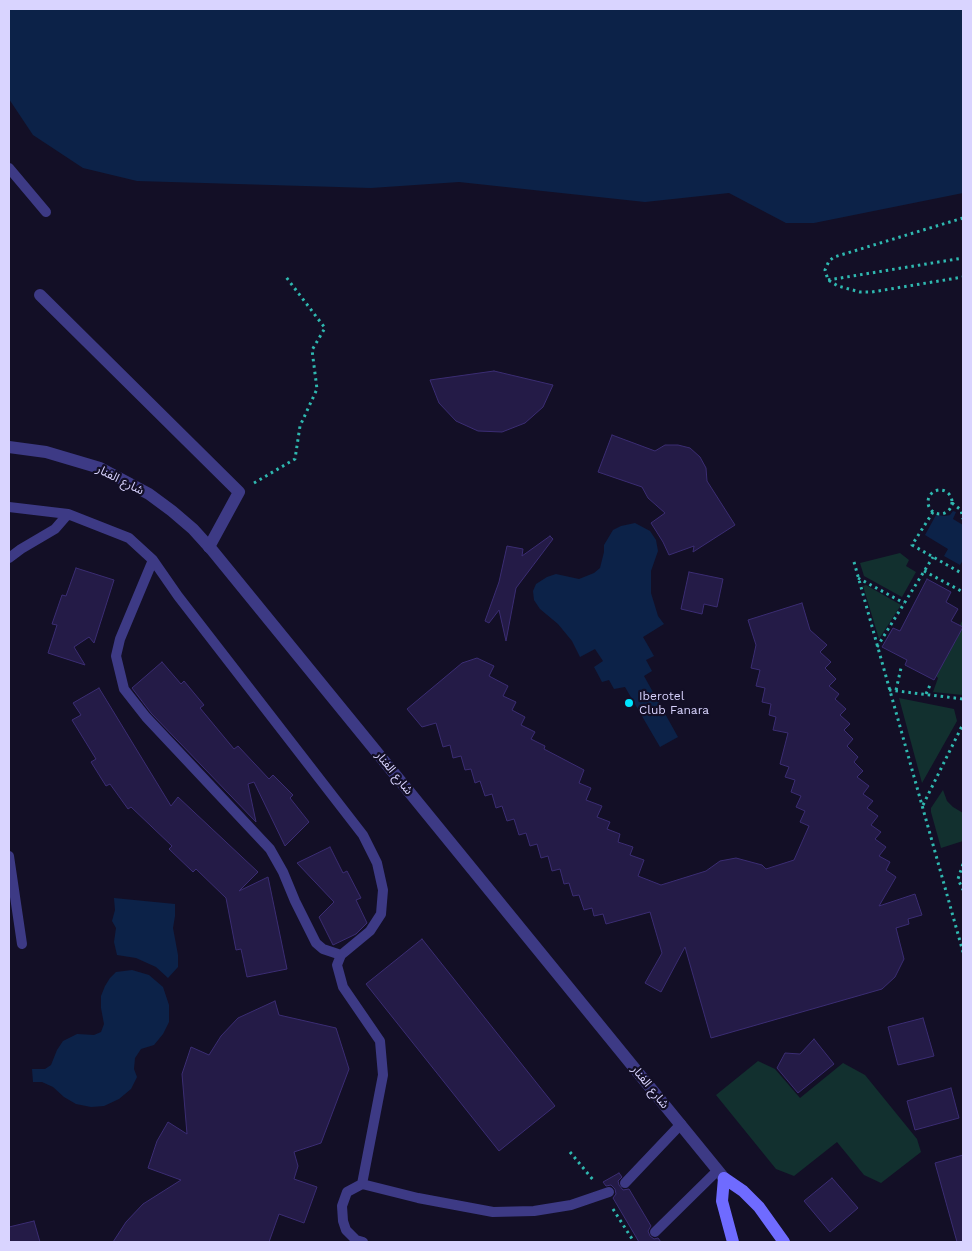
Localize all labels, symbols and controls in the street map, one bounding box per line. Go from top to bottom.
street label: شارع الفنار [94,462,146,498]
place label: Iberotel Club Fanara [639,689,709,717]
marker: Iberotel Club Fanara [623,697,635,709]
street label: شارع الفنار [372,748,416,798]
street label: شارع الفنار [628,1062,672,1112]

